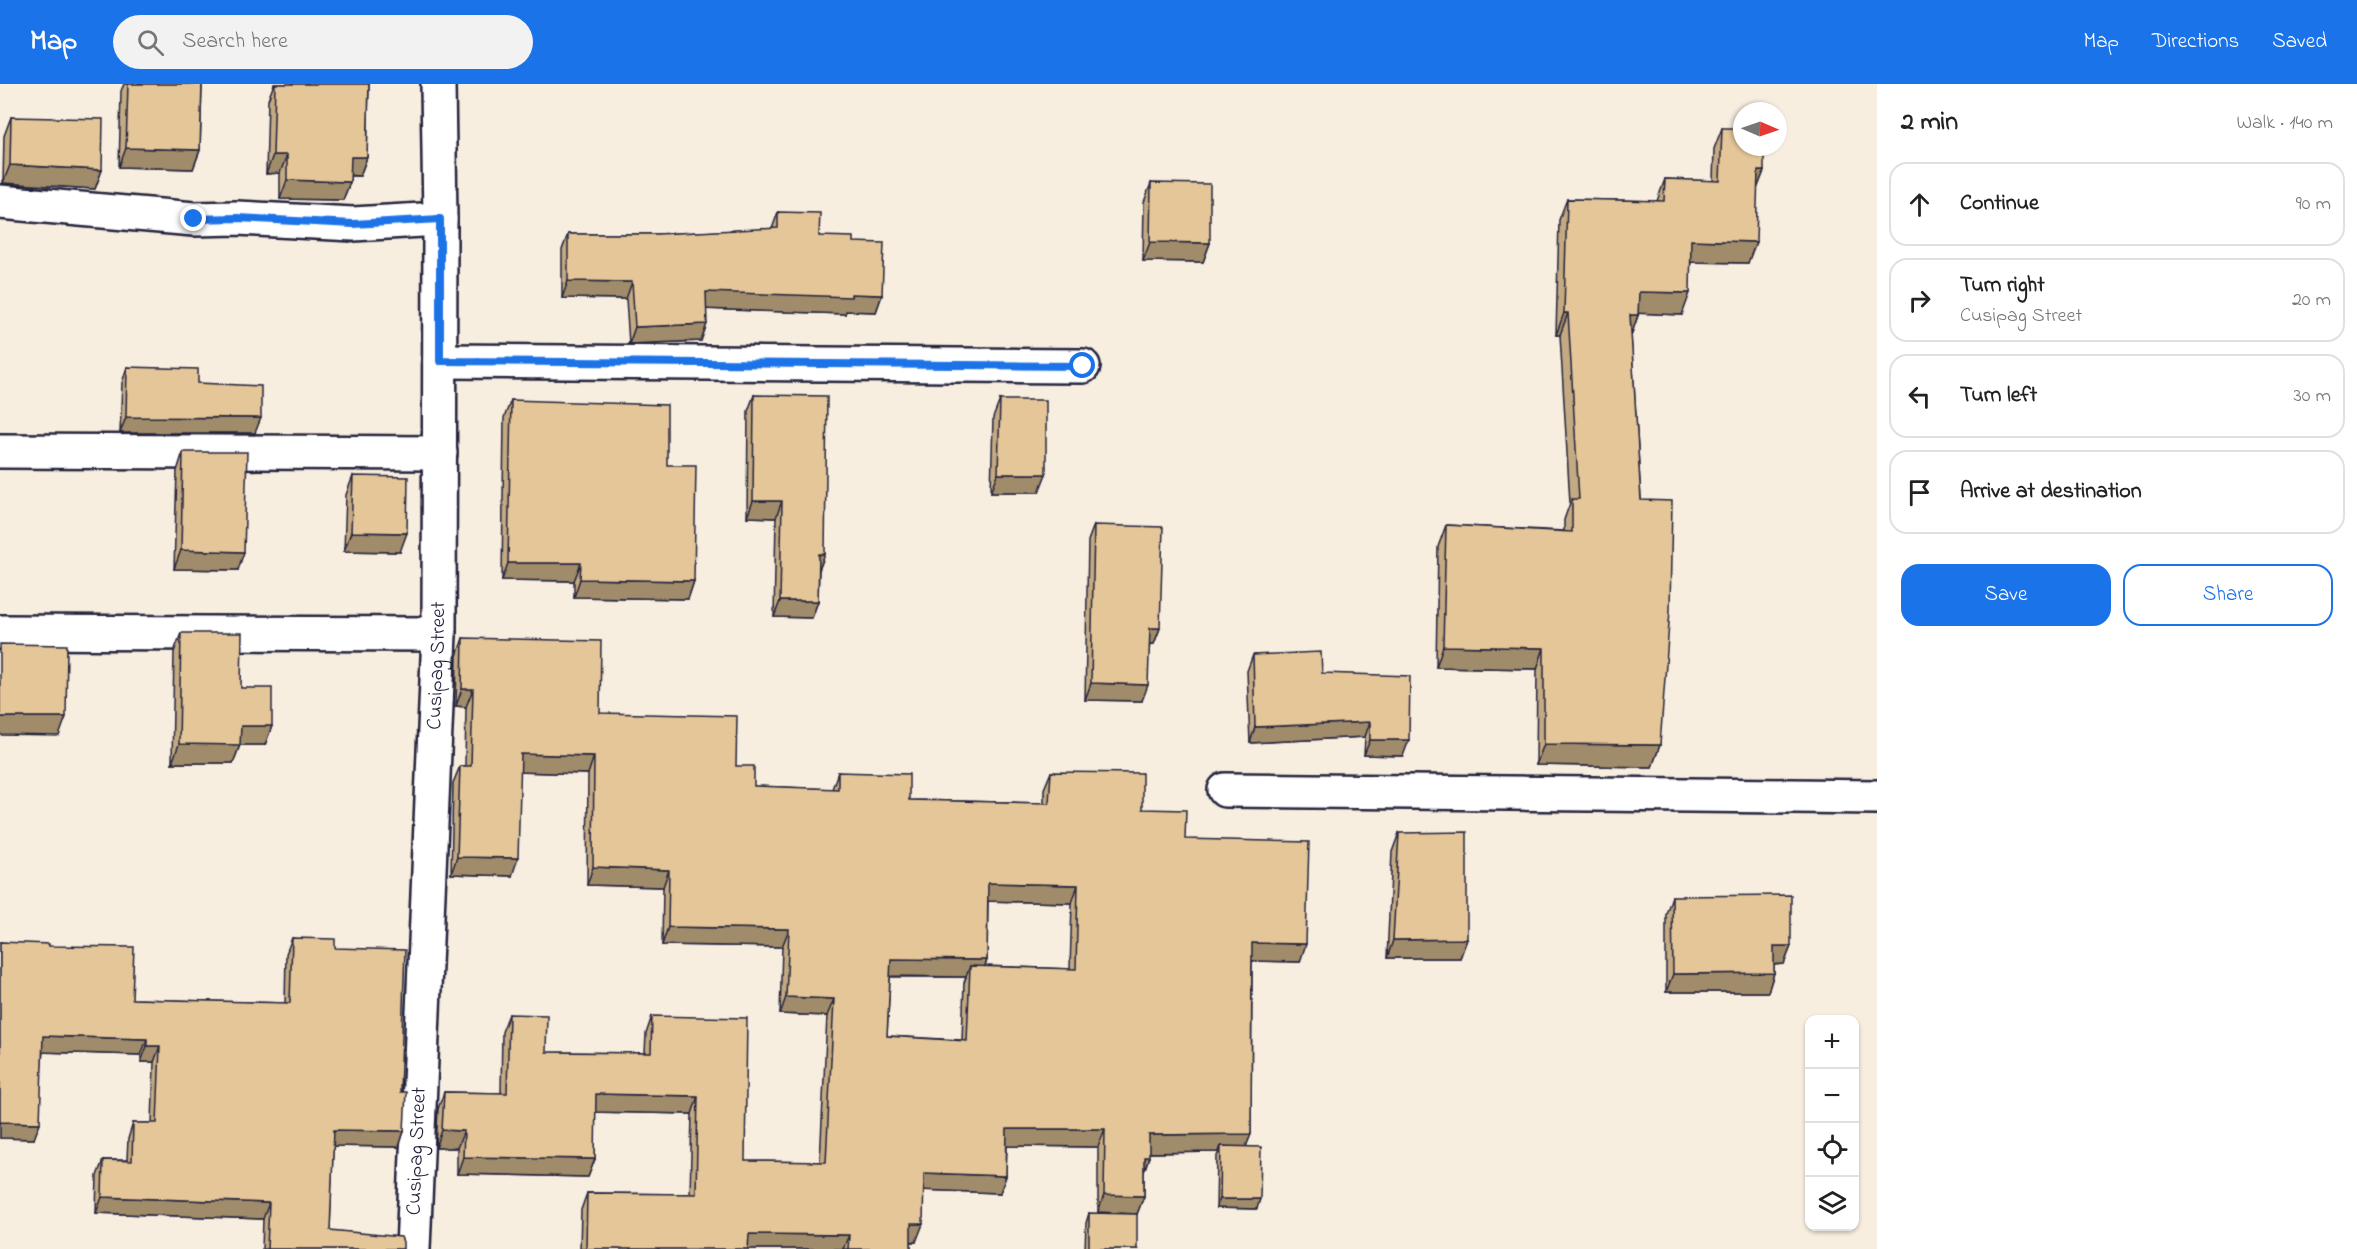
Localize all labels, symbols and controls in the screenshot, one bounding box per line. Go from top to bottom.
search box [113,15,533,69]
text: Map [30,22,77,63]
icon: search [134,26,167,59]
text: Search here [182,26,288,58]
text: Map [2083,27,2119,57]
text: Directions [2152,27,2239,57]
text: Saved [2272,27,2327,57]
north arrow [1733,102,1787,156]
text: 2 min [1901,104,1958,142]
text: Walk · 140 m [2237,109,2333,138]
icon: ahead [1903,188,1936,221]
text: Continue [1960,188,2039,220]
text: 90 m [2296,190,2331,219]
route end [180,205,206,231]
text: Turn right [1960,270,2045,302]
icon: right [1903,284,1936,317]
text: 20 m [2292,286,2331,315]
text: Cusipag Street [1960,302,2082,331]
route start [1069,352,1095,378]
icon: left [1903,380,1936,413]
text: Turn left [1960,380,2037,412]
text: 30 m [2294,382,2331,411]
icon: arrive [1903,476,1936,509]
text: Arrive at destination [1960,476,2142,508]
button: Save [1901,564,2111,626]
button: Share [2123,564,2333,626]
street label: Cusipag Street [420,601,455,730]
map controls [1805,1015,1859,1231]
button: + [1805,1015,1859,1069]
button: − [1805,1069,1859,1123]
street label: Cusipag Street [399,1086,435,1216]
button: locate [1805,1123,1859,1177]
button: layers [1805,1177,1859,1231]

